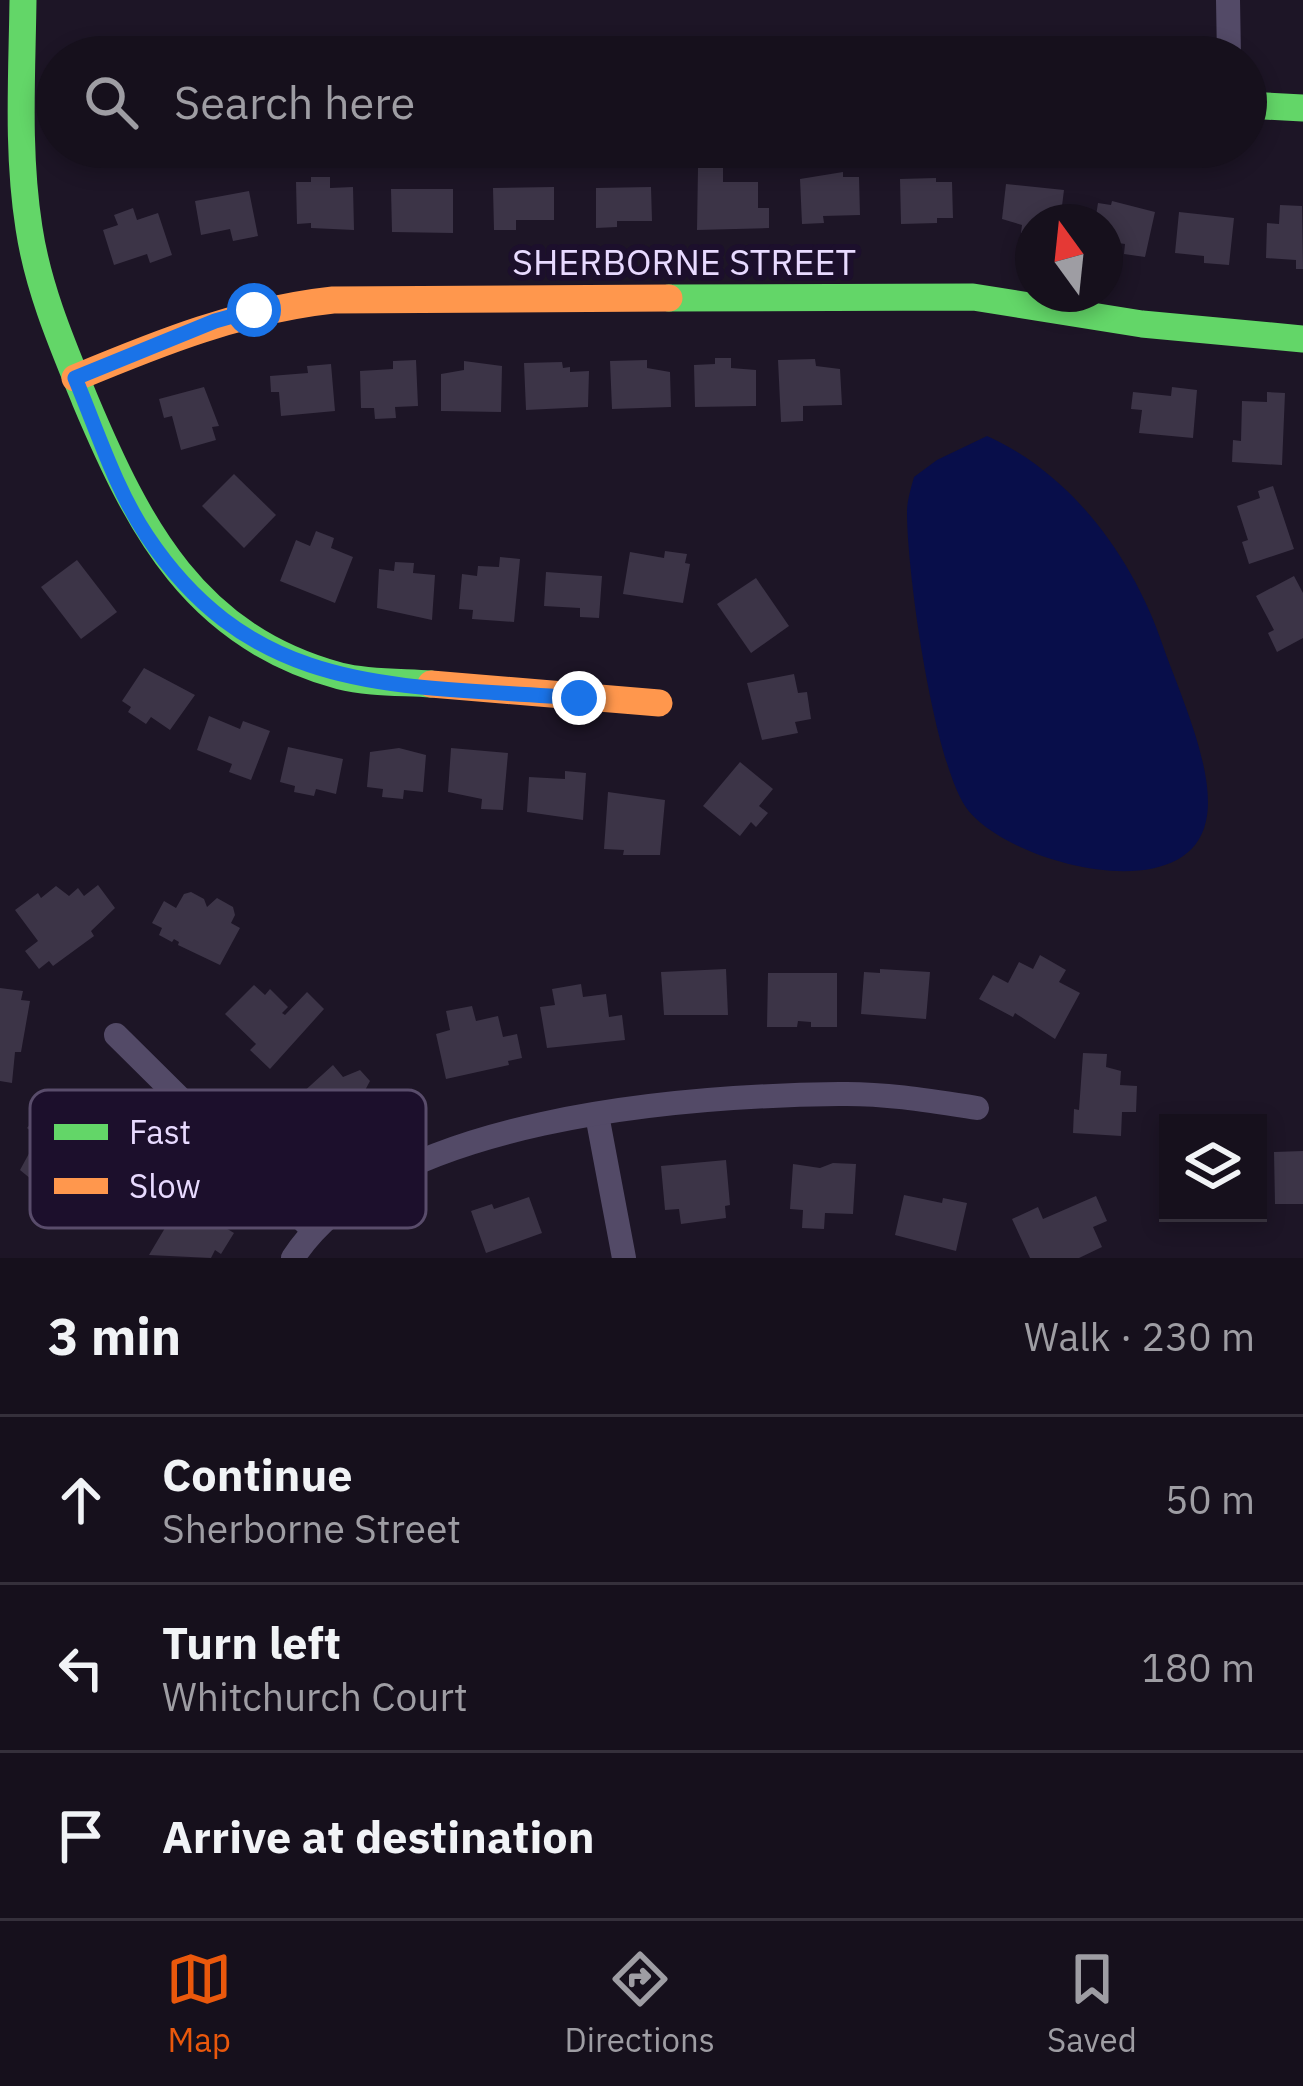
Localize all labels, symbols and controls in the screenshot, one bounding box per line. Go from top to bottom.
search box [36,36,1267,168]
icon: search [78,69,144,135]
text: Search here [174,73,415,131]
north arrow [1015,204,1123,312]
street label: SHERBORNE STREET [512,238,856,285]
route start [227,283,281,337]
route end [552,671,606,725]
legend [30,1090,426,1228]
text: Fast [129,1110,191,1153]
map controls [1159,1114,1267,1222]
button: layers [1159,1114,1267,1222]
text: Slow [129,1164,201,1207]
text: 3 min [48,1303,181,1369]
text: Walk · 230 m [1024,1311,1255,1362]
text: Continue [162,1445,353,1503]
icon: ahead [48,1467,114,1533]
text: 50 m [1165,1474,1255,1525]
text: Sherborne Street [162,1503,461,1554]
text: Turn left [162,1613,341,1671]
icon: left [48,1635,114,1701]
text: 180 m [1142,1642,1255,1693]
text: Whitchurch Court [162,1671,468,1722]
icon: arrive [48,1803,114,1869]
text: Arrive at destination [162,1807,595,1865]
tab: Map [166,1946,232,2061]
tab: Directions [565,1946,715,2061]
tab: Saved [1047,1946,1137,2061]

